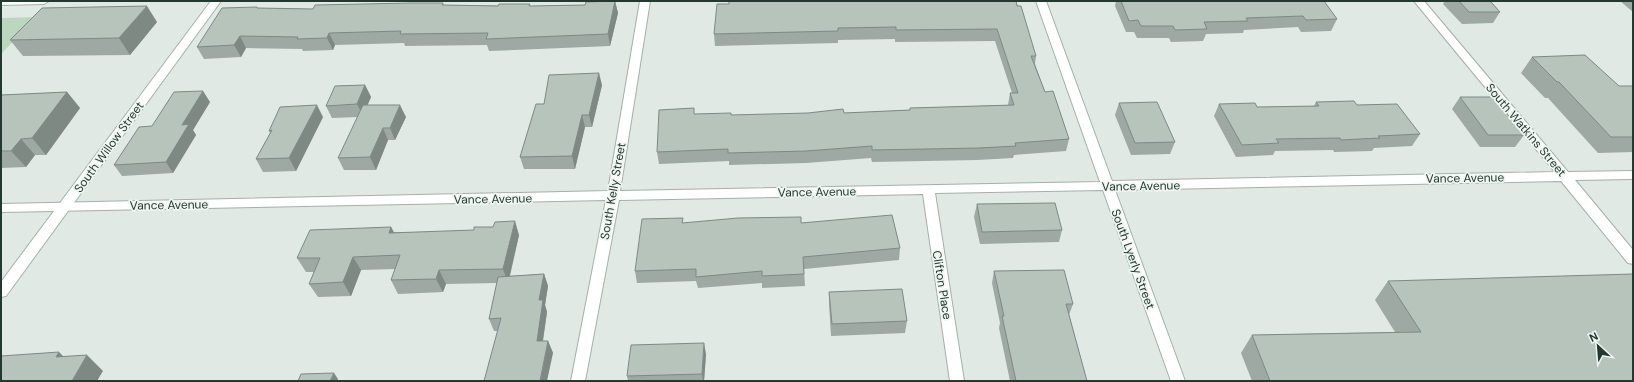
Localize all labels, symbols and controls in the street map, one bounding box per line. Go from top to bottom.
street label: South Watkins Street [1482,80,1570,180]
street label: South Willow Street [71,98,148,196]
street label: South Kelly Street [597,141,629,241]
street label: Vance Avenue [1426,169,1505,187]
street label: Vance Avenue [1102,177,1181,195]
street label: Vance Avenue [778,183,857,201]
street label: Vance Avenue [454,190,533,208]
street label: Vance Avenue [130,196,209,214]
street label: South Lyerly Street [1107,207,1159,311]
street label: Clifton Place [929,249,955,321]
north arrow [1578,326,1618,366]
text: N [1587,329,1600,345]

